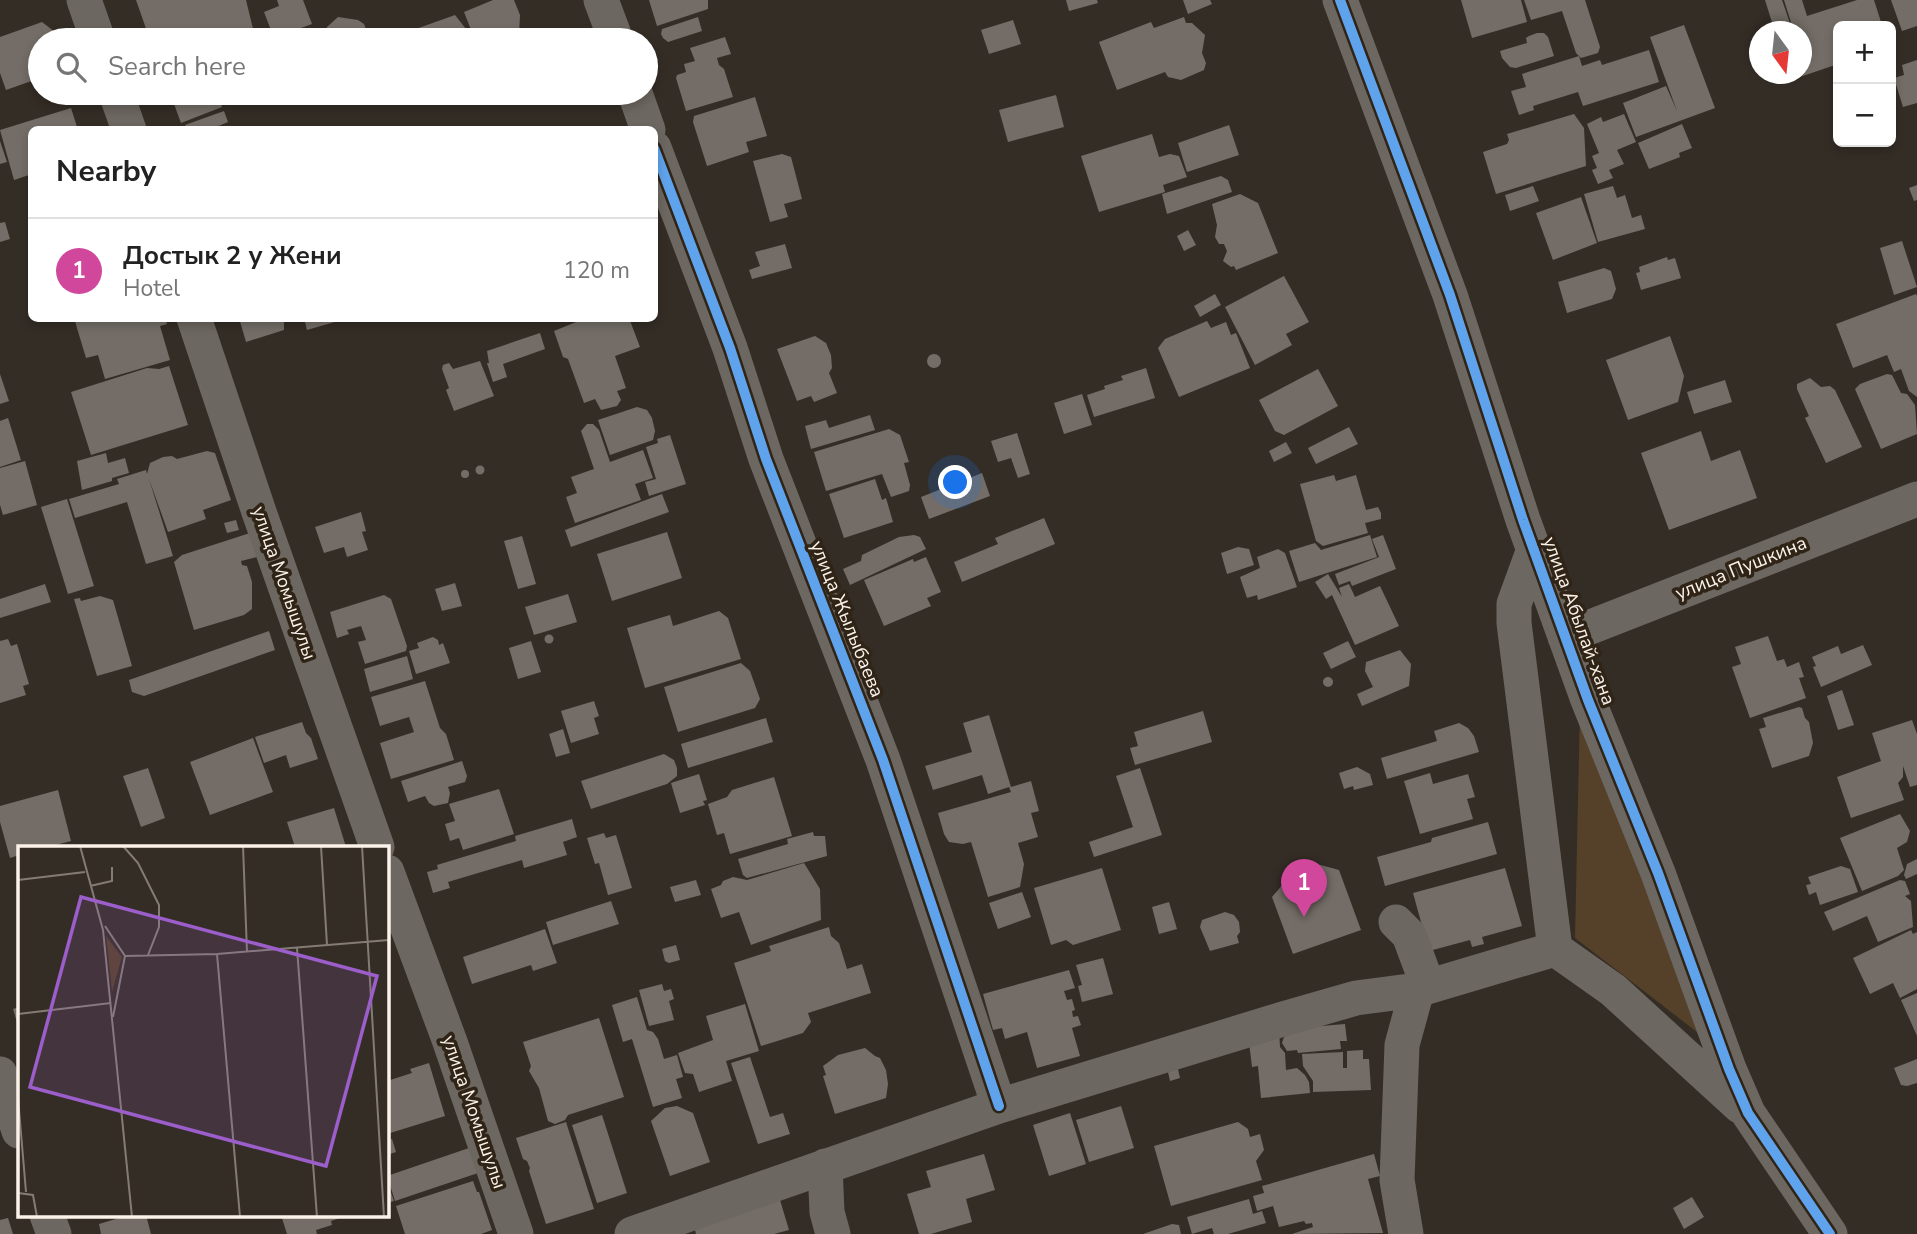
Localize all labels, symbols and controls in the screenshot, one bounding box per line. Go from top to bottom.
north arrow [1749,21,1812,84]
map controls [1833,21,1896,147]
button: + [1833,21,1896,84]
search box [28,28,658,105]
icon: search [52,48,90,86]
text: Search here [108,49,246,84]
button: − [1833,84,1896,147]
text: Nearby [56,151,156,192]
text: Достык 2 у Жени [123,238,342,273]
text: 1 [72,255,86,286]
text: 120 m [563,255,630,286]
text: Hotel [123,273,180,304]
your location [938,465,972,499]
street label: улица Момышулы [246,503,322,663]
street label: улица Пушкина [1671,530,1811,606]
street label: улица Абылай-хана [1536,533,1622,709]
street label: улица Жылыбаева [804,537,890,701]
inset map [18,846,388,1216]
pin: 1 [1281,859,1327,917]
street label: улица Момышулы [436,1032,512,1192]

